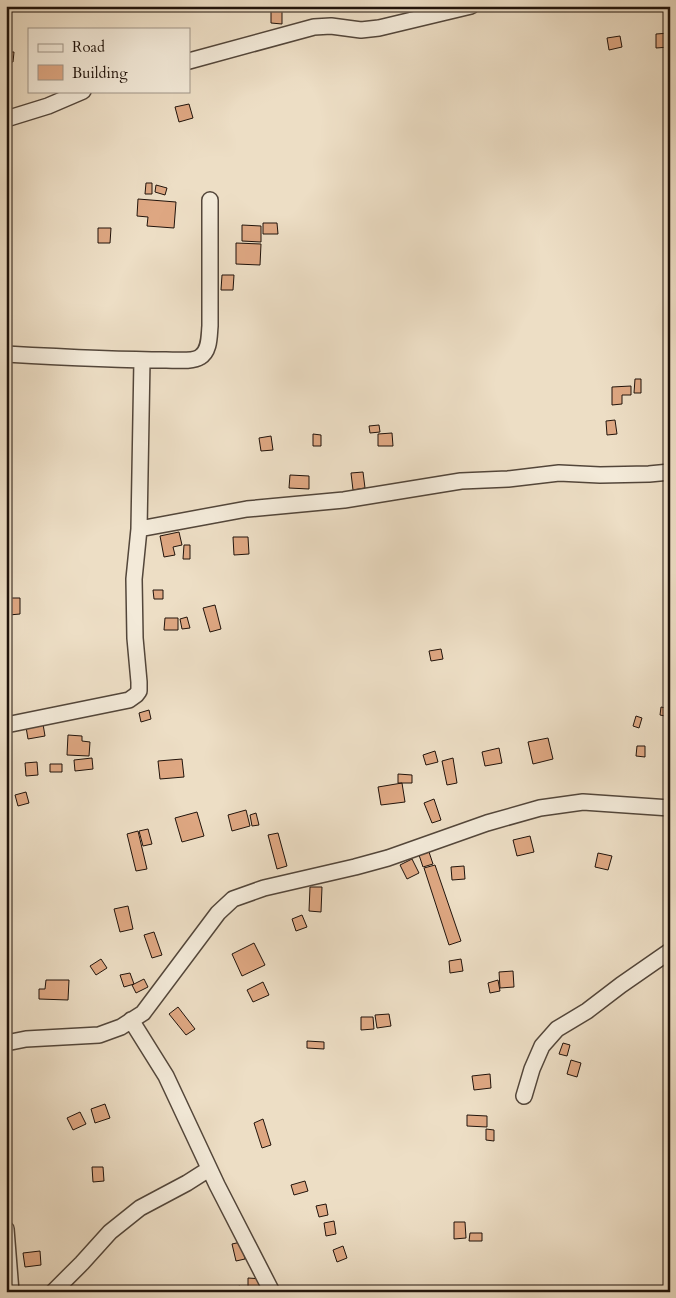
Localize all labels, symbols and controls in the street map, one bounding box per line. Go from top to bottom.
legend [28,28,190,92]
text: Road [72,37,105,57]
text: Building [72,63,128,83]

